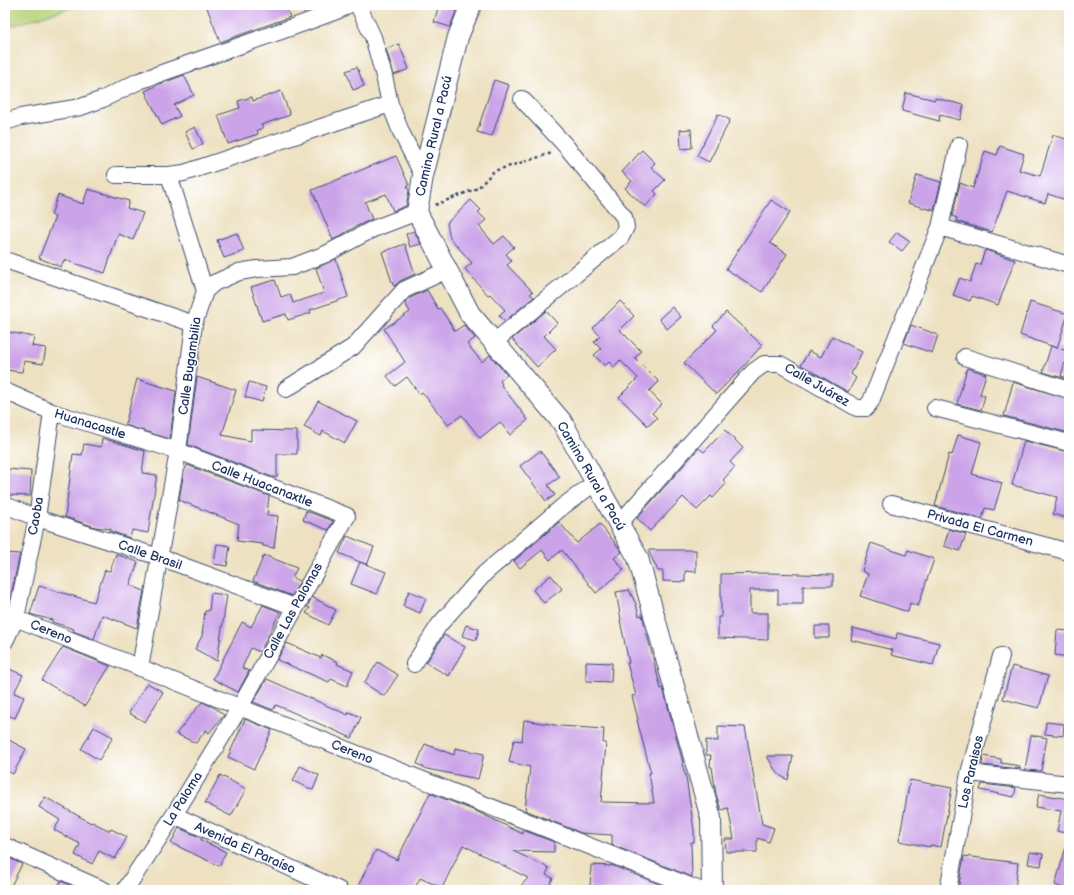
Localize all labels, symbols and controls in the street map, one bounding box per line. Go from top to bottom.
street label: Camino Rural a Pacú [412,74,456,198]
street label: Calle Bugambilia [175,316,205,416]
street label: Calle Juárez [782,360,853,410]
street label: Huanacastle [52,406,128,443]
street label: Camino Rural a Pacú [553,419,629,533]
street label: Calle Huacanaxtle [209,457,315,511]
street label: Caoba [25,496,47,536]
street label: Privada El Carmen [925,506,1035,550]
street label: Calle Brasil [116,537,184,573]
street label: Calle Las Palomas [260,560,326,662]
street label: Cereno [28,616,74,648]
street label: Los Paraisos [955,733,987,810]
street label: Cereno [329,736,375,768]
street label: La Paloma [160,769,206,829]
street label: Avenida El Paraíso [192,819,298,877]

